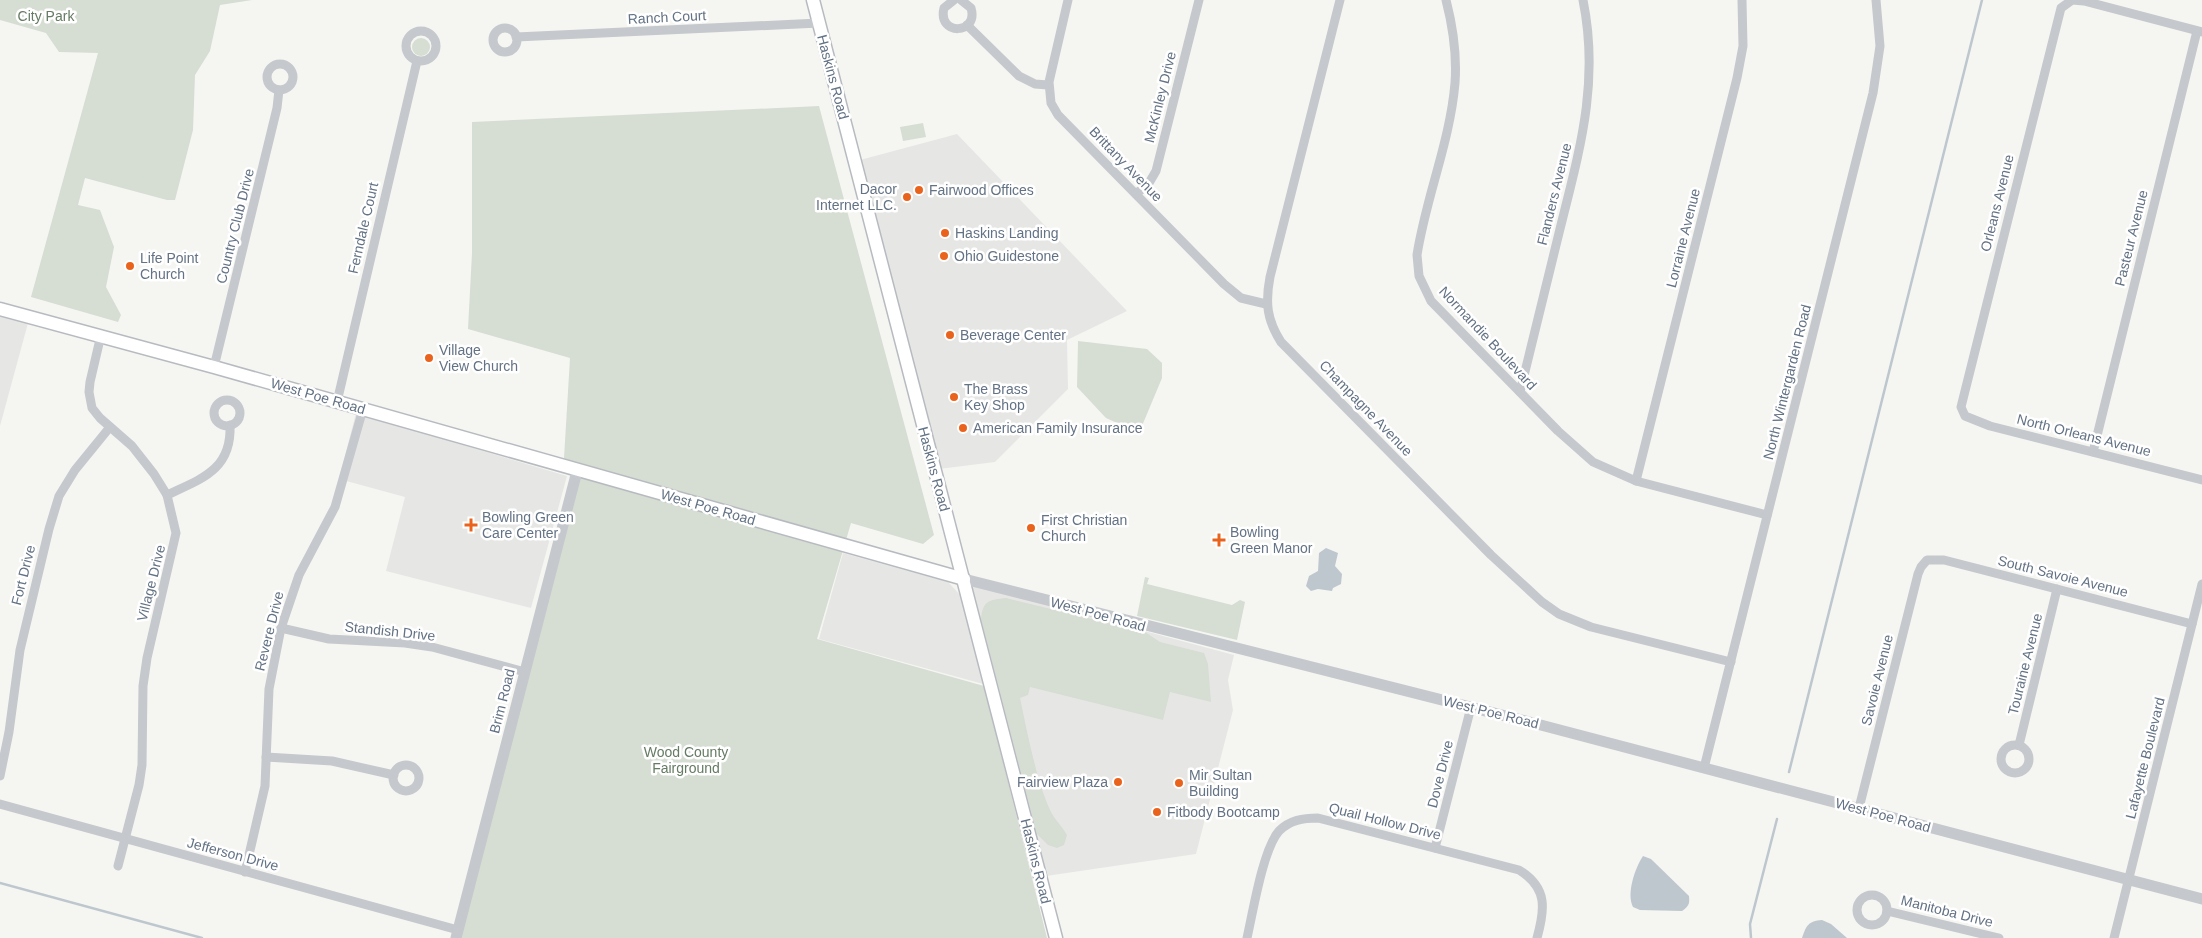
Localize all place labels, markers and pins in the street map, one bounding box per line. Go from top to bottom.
place label: Dacor Internet LLC. [816,181,897,213]
place label: Fairwood Offices [929,182,1034,198]
marker: Fairwood Offices [913,184,925,196]
marker: Dacor Internet LLC. [901,191,913,203]
place label: Haskins Landing [955,225,1059,241]
marker: Haskins Landing [939,227,951,239]
place label: Ohio Guidestone [954,248,1059,264]
place label: Life Point Church [140,250,198,282]
marker: Ohio Guidestone [938,250,950,262]
marker: Life Point Church [124,260,136,272]
place label: Beverage Center [960,327,1066,343]
marker: Beverage Center [944,329,956,341]
place label: Village View Church [439,342,518,374]
marker: Village View Church [423,352,435,364]
place label: The Brass Key Shop [964,381,1028,413]
marker: The Brass Key Shop [948,391,960,403]
place label: American Family Insurance [973,420,1143,436]
marker: American Family Insurance [957,422,969,434]
place label: Bowling Green Care Center [482,509,574,541]
place label: First Christian Church [1041,512,1127,544]
marker: Bowling Green Care Center [464,518,478,532]
marker: First Christian Church [1025,522,1037,534]
place label: Bowling Green Manor [1230,524,1313,556]
marker: Bowling Green Manor [1212,533,1226,547]
place label: Mir Sultan Building [1189,767,1252,799]
place label: Fairview Plaza [1017,774,1108,790]
marker: Fairview Plaza [1112,776,1124,788]
marker: Mir Sultan Building [1173,777,1185,789]
place label: Fitbody Bootcamp [1167,804,1280,820]
marker: Fitbody Bootcamp [1151,806,1163,818]

